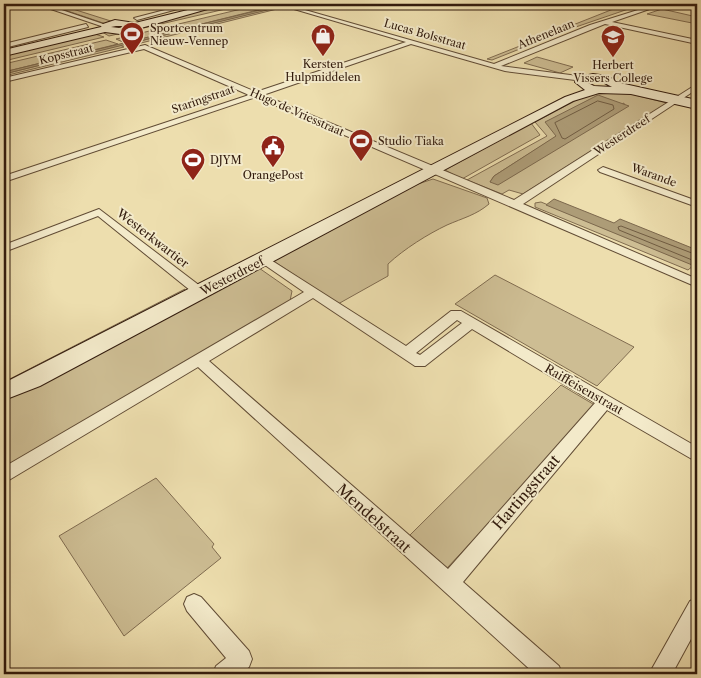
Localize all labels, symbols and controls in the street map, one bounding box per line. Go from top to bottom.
street label: Lucas Bolsstraat [382,16,468,52]
street label: Athenelaan [515,16,576,52]
sports icon: Sportcentrum Nieuw-Vennep [119,21,145,55]
place label: Sportcentrum Nieuw-Vennep [150,21,228,48]
shop icon: Kersten Hulpmiddelen [310,23,336,57]
school or university icon: Herbert Vissers College [600,24,626,58]
street label: Kopsstraat [38,41,95,67]
place label: Kersten Hulpmiddelen [285,57,361,84]
place label: Herbert Vissers College [572,58,653,85]
street label: Staringstraat [170,82,236,116]
street label: Hugo de Vriesstraat [248,85,346,139]
street label: Westerdreef [591,111,654,159]
sports icon: Studio Tiaka [348,128,374,162]
public building icon: OrangePost [260,134,286,168]
place label: Studio Tiaka [378,134,444,148]
sports icon: DJYM [180,147,206,181]
place label: DJYM [210,153,242,167]
street label: Warande [629,160,678,190]
place label: OrangePost [243,168,303,182]
street label: Westerkwartier [113,205,192,271]
street label: Westerdreef [197,253,268,299]
street label: Raiffeisenstraat [542,361,627,418]
street label: Hartingstraat [488,450,564,533]
street label: Mendelstraat [333,480,416,557]

